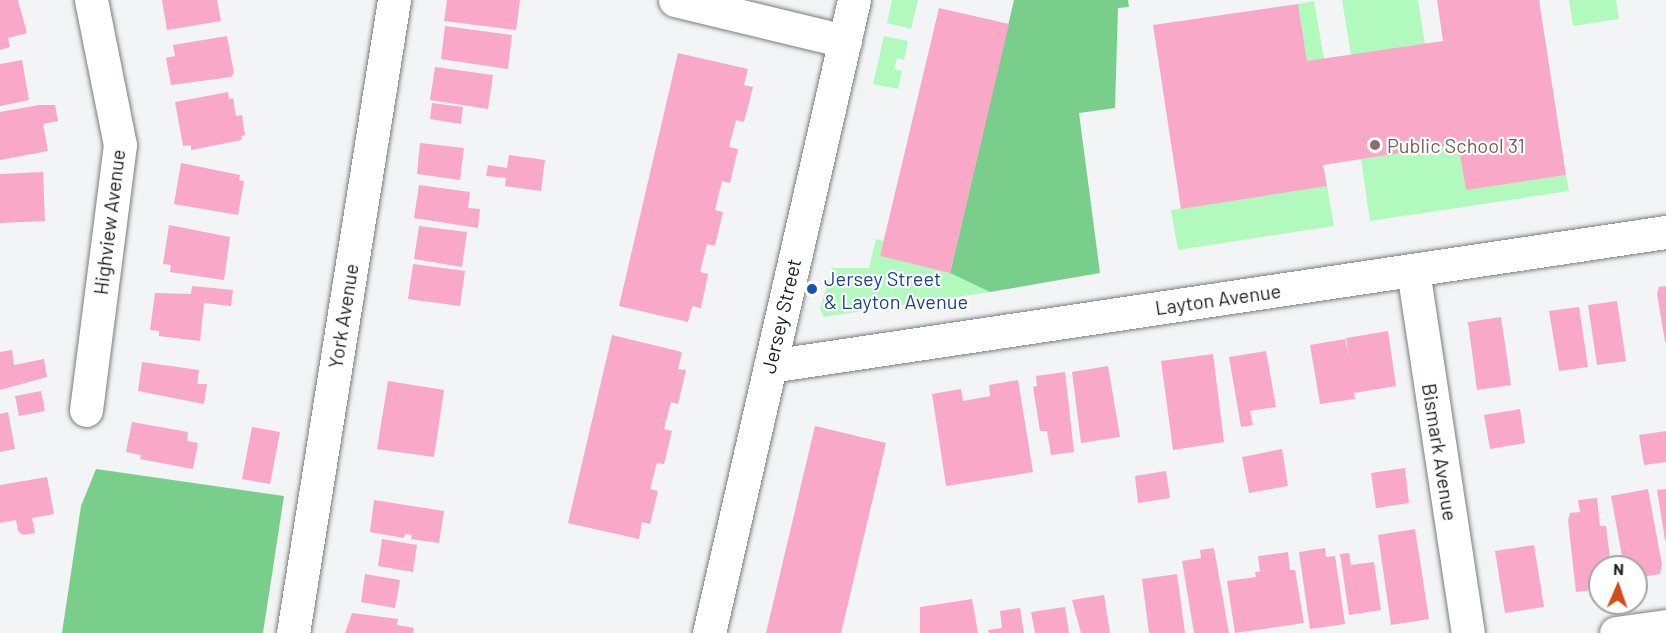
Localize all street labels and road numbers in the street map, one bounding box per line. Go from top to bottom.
street label: Highview Avenue [88,148,130,296]
street label: Jersey Street [756,256,806,376]
street label: York Avenue [323,262,363,370]
street label: Layton Avenue [1153,278,1283,320]
street label: Bismark Avenue [1417,382,1463,522]

